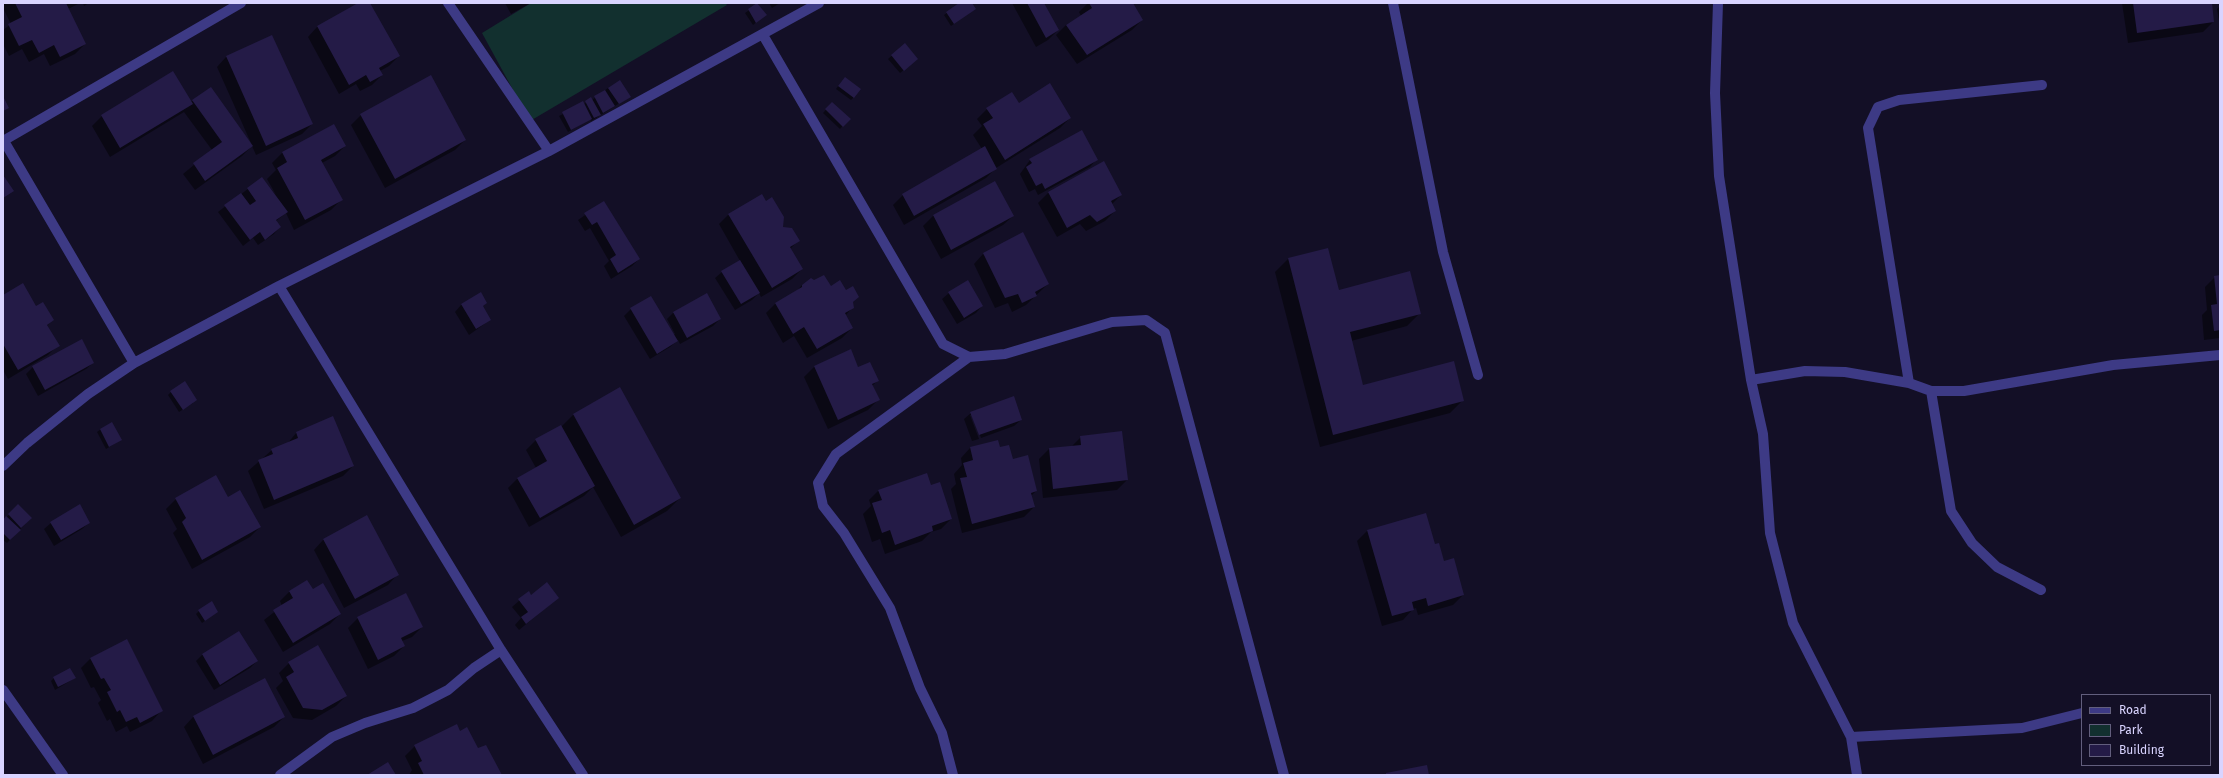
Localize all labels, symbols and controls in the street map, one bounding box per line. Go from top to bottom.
legend [2081,694,2211,766]
text: Road [2119,703,2147,717]
text: Park [2119,723,2143,737]
text: Building [2119,743,2164,757]

